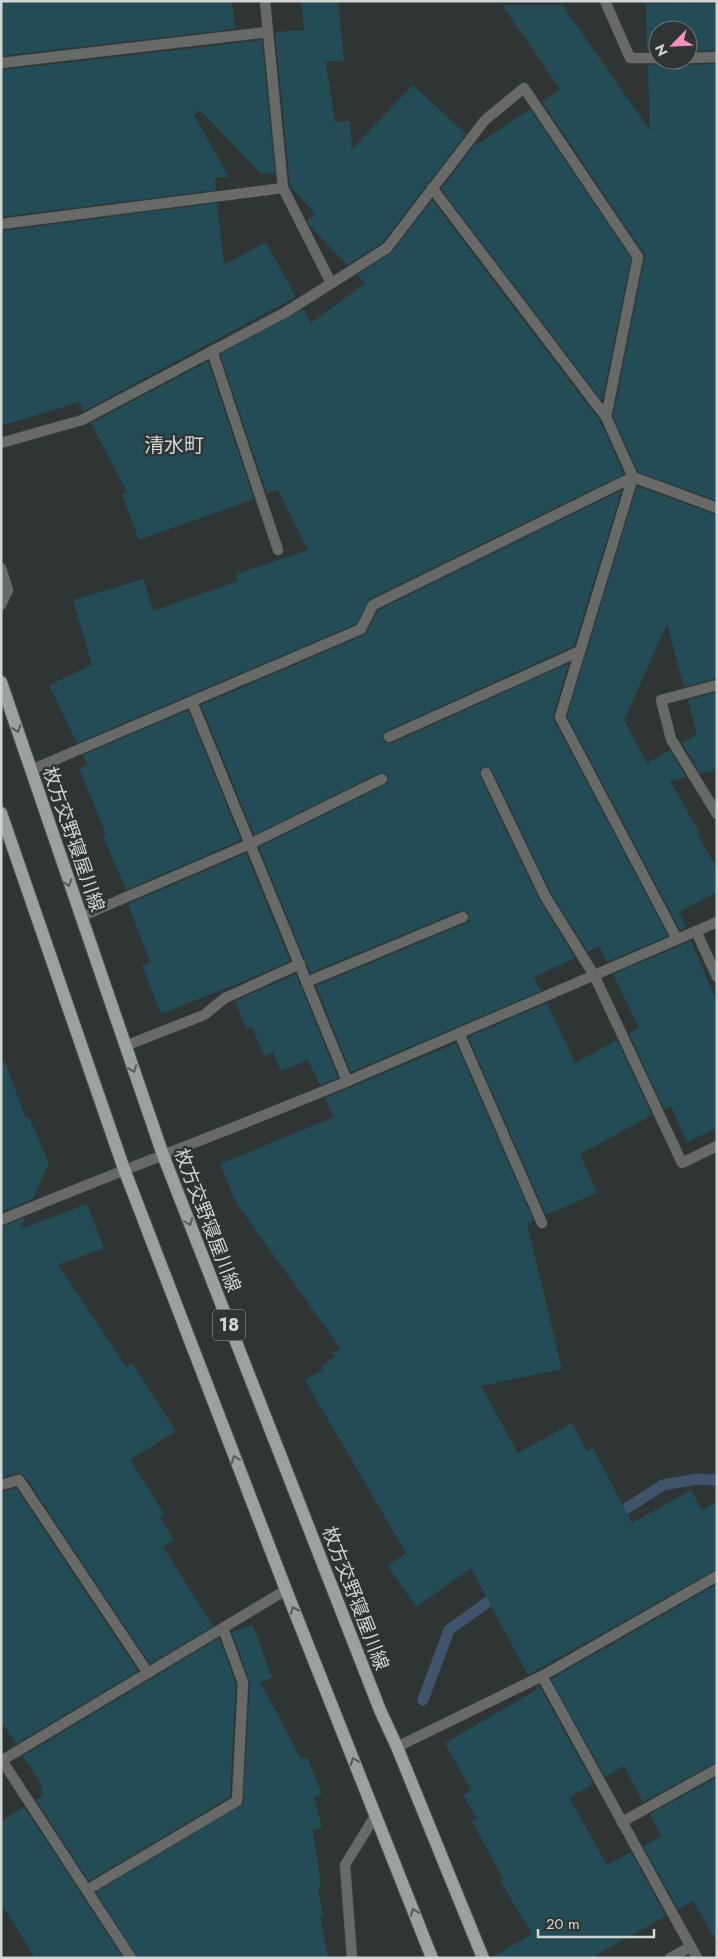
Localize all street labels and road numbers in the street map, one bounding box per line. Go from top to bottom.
street label: 枚方交野寝屋川線 [36,763,111,915]
street label: 枚方交野寝屋川線 [168,1144,247,1296]
road number: 18 [213,1310,245,1340]
street label: 枚方交野寝屋川線 [316,1522,395,1674]

